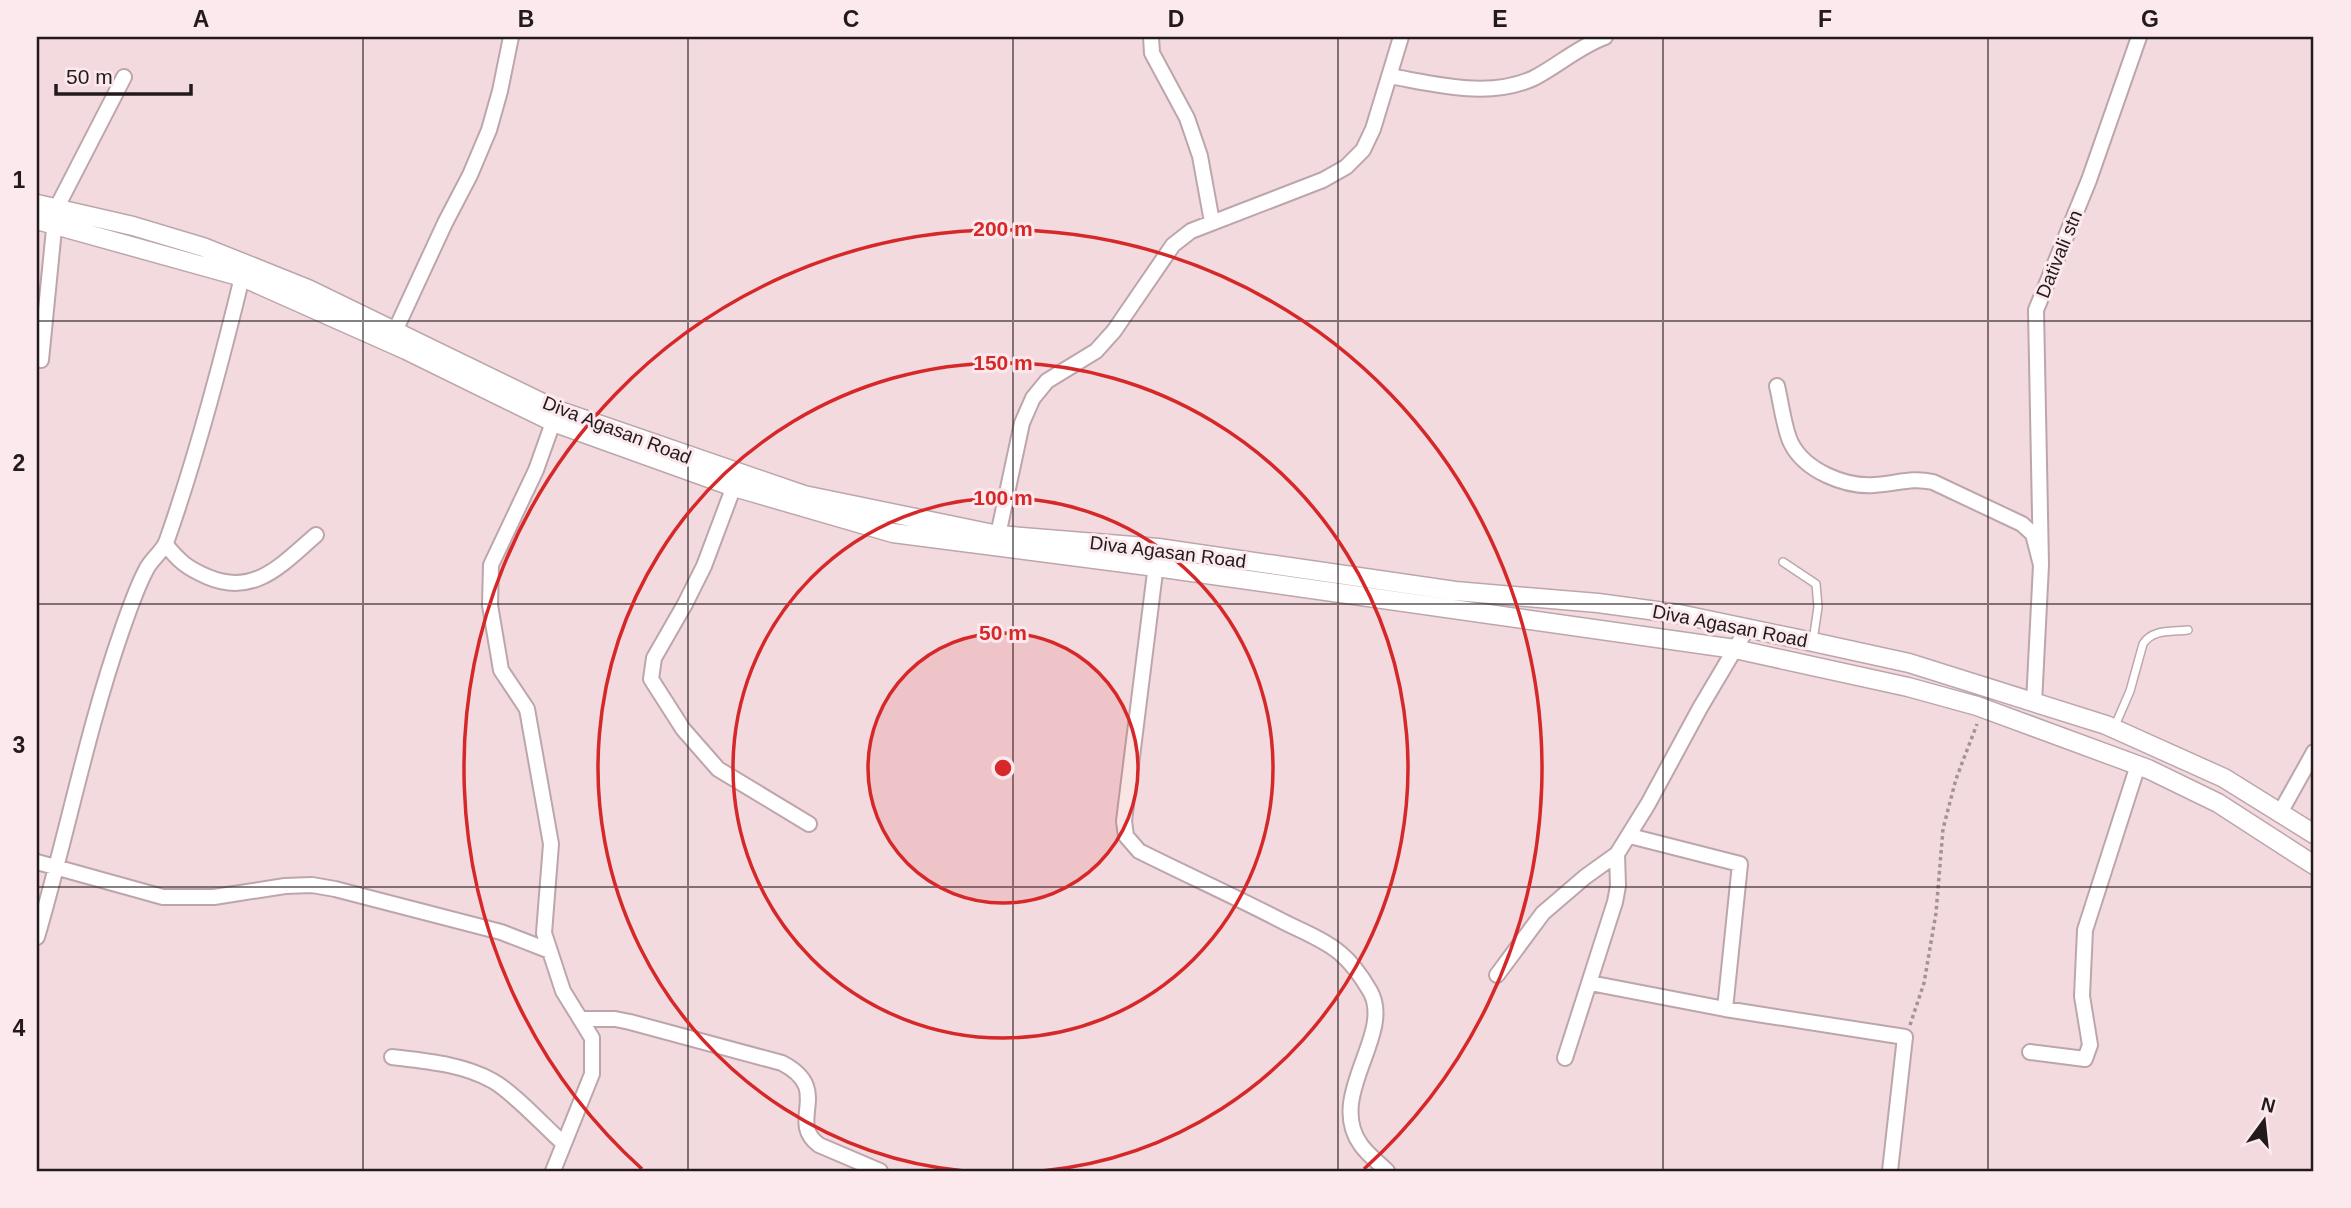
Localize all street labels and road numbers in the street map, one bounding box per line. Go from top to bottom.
street label: Dativali stn [2032,207,2086,301]
street label: Diva Agasan Road [540,392,694,468]
street label: Diva Agasan Road [1089,532,1247,572]
street label: Diva Agasan Road [1651,601,1809,651]

